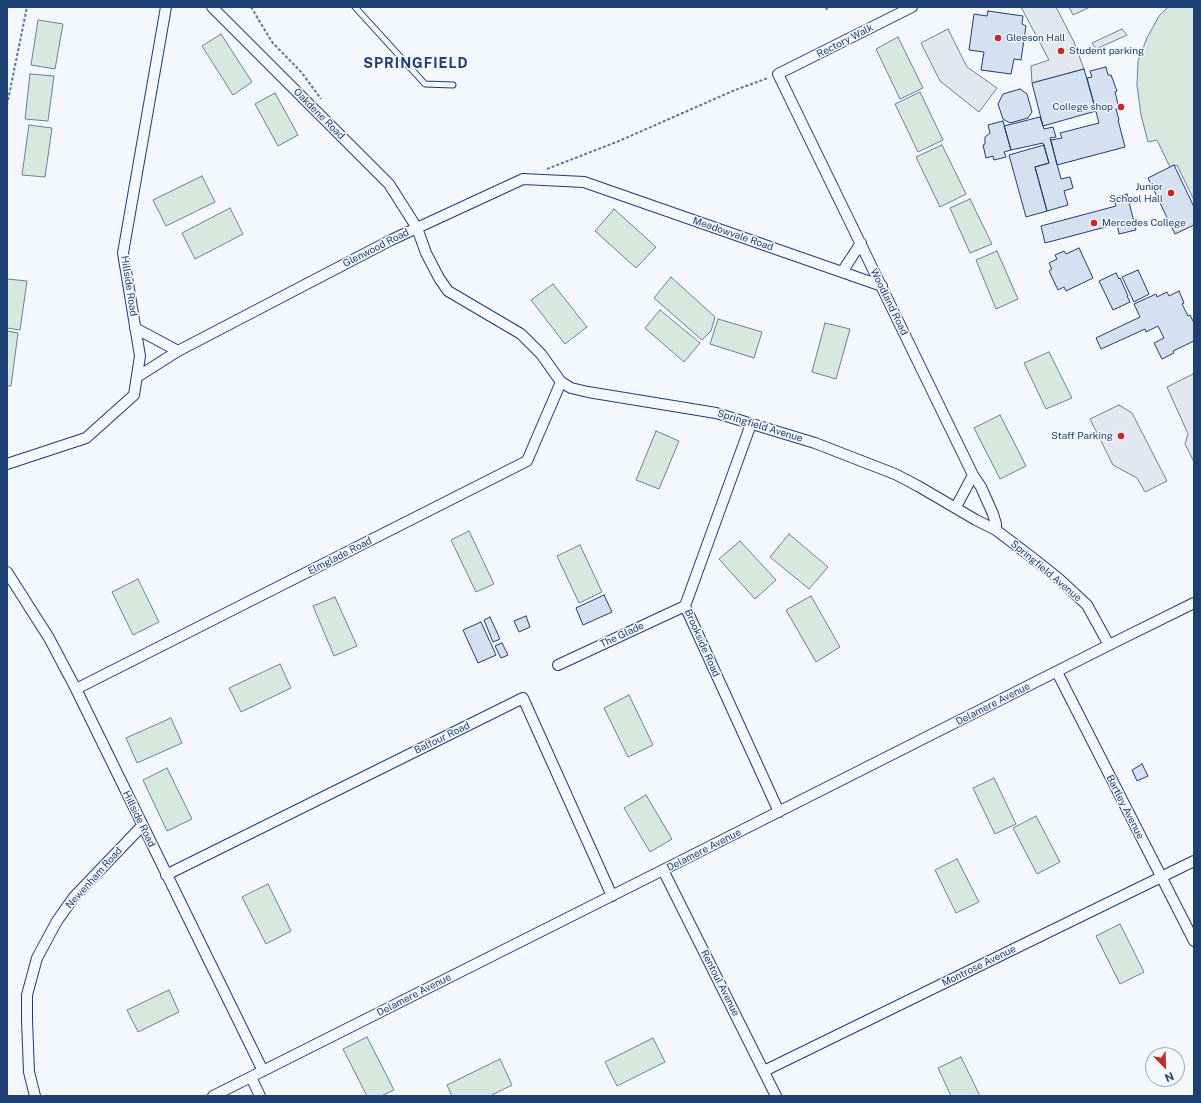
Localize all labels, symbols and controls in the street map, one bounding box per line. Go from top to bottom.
street label: Rectory Walk [815,22,875,60]
place label: Gleeson Hall [1006,32,1065,44]
marker: Gleeson Hall [993,33,1003,43]
place label: Student parking [1069,45,1144,57]
marker: Student parking [1056,46,1066,56]
district label: SPRINGFIELD [363,56,469,72]
street label: Oakdene Road [291,86,347,142]
place label: College shop [1053,101,1113,113]
marker: College shop [1116,102,1126,112]
place label: Junior School Hall [1109,181,1163,204]
marker: Junior School Hall [1166,188,1176,198]
street label: Meadowvale Road [691,215,775,253]
place label: Mercedes College [1102,217,1186,229]
marker: Mercedes College [1089,218,1099,228]
street label: Glenwood Road [341,226,411,270]
street label: Hillside Road [118,255,140,317]
street label: Woodland Road [868,267,910,337]
street label: Springfield Avenue [716,407,804,445]
place label: Staff Parking [1051,430,1113,442]
marker: Staff Parking [1116,431,1126,441]
street label: Elmglade Road [306,535,374,577]
street label: Springfield Avenue [1008,538,1084,604]
street label: Brookside Road [682,607,722,679]
street label: The Glade [598,620,646,650]
street label: Delamere Avenue [954,680,1032,728]
street label: Balfour Road [412,719,472,757]
street label: Bartley Avenue [1104,773,1146,841]
street label: Hillside Road [120,789,158,849]
street label: Delamere Avenue [665,826,743,874]
street label: Newenham Road [63,845,125,911]
street label: Montrose Avenue [940,943,1018,989]
street label: Rentoul Avenue [698,948,742,1018]
street label: Delamere Avenue [375,971,453,1019]
north arrow [1145,1047,1185,1087]
text: N [1163,1070,1176,1084]

